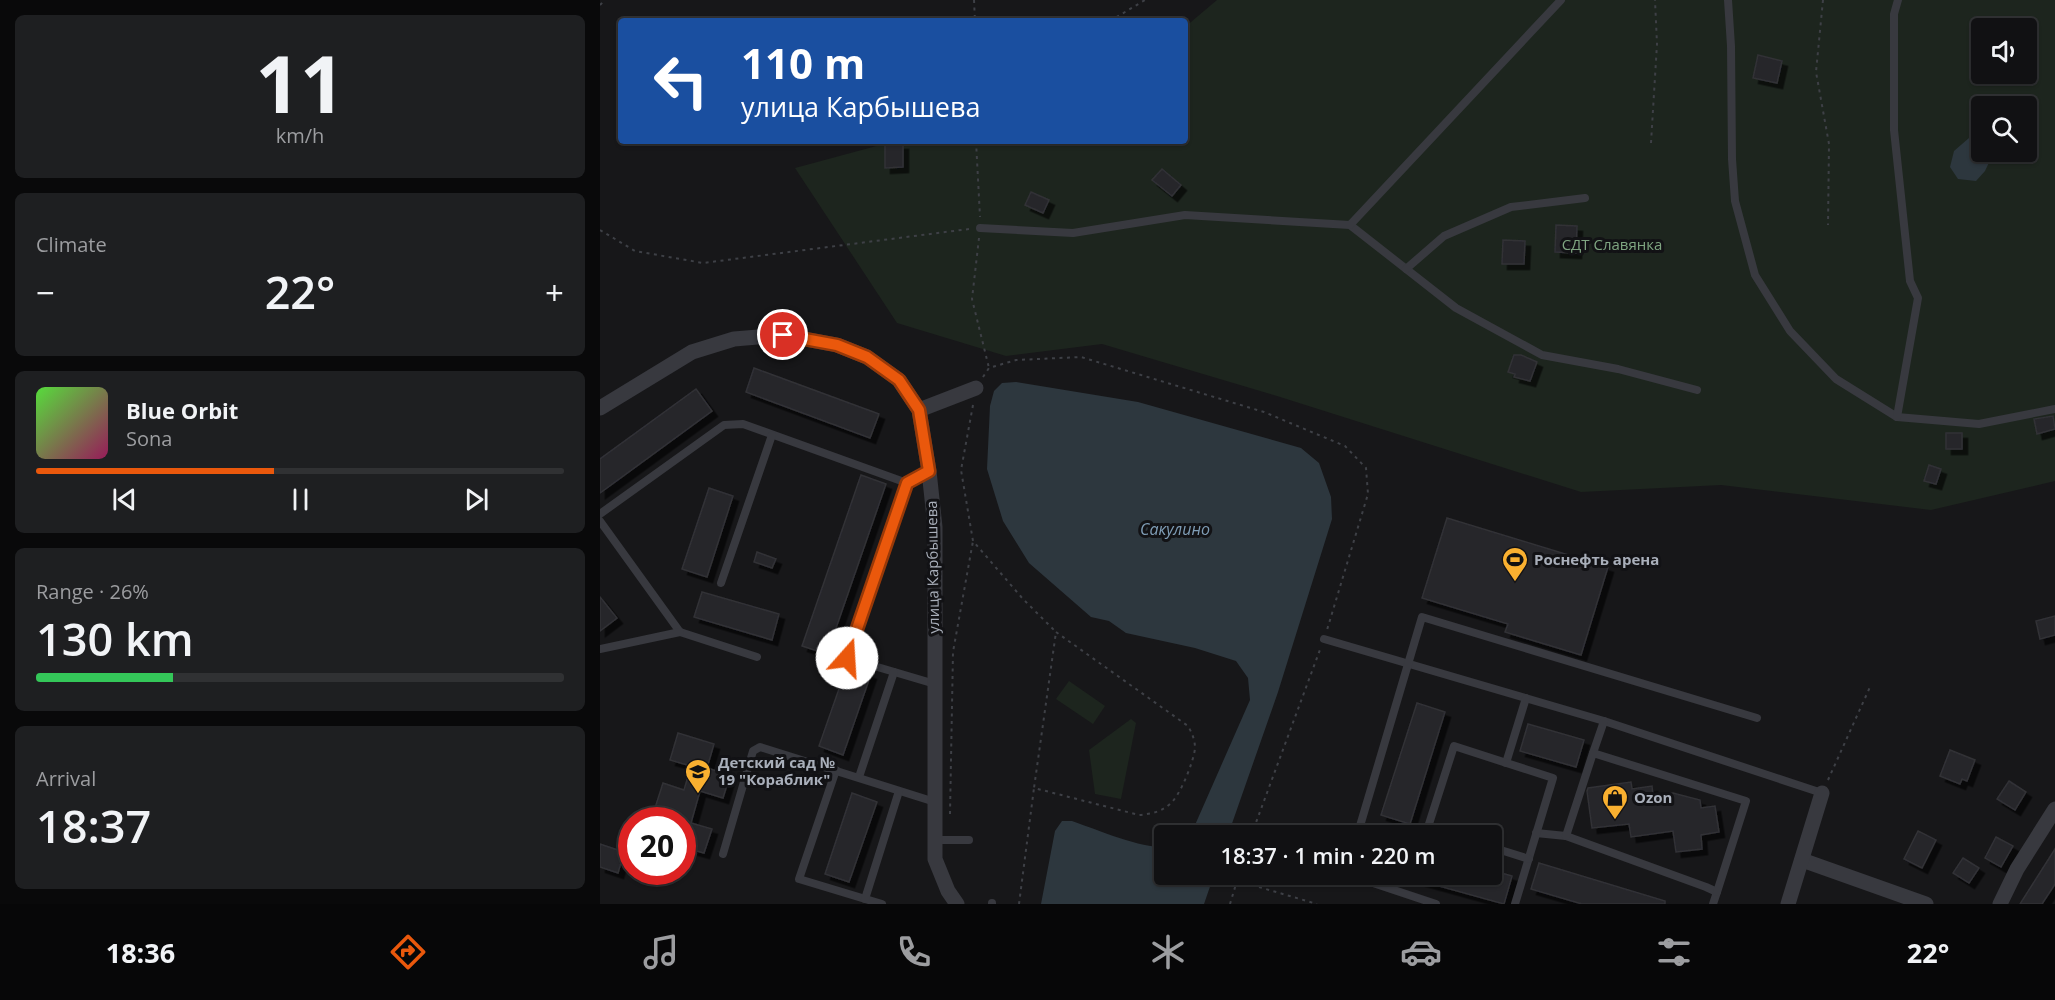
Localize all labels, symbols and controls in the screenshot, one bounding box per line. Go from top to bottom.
map controls [1971,18,2037,162]
button: sound [1971,18,2037,84]
text: 11 [255,30,345,136]
text: 110 m [741,34,865,91]
icon: left [642,42,720,120]
text: улица Карбышева [741,88,981,125]
button: search [1971,96,2037,162]
text: km/h [276,122,324,149]
text: Climate [36,231,107,258]
park label: СДТ Славянка [1562,234,1662,254]
text: 22° [265,261,335,322]
text: − [36,270,55,315]
text: + [545,270,564,315]
pin [757,309,808,360]
icon: arrive [766,318,799,351]
text: Blue Orbit [126,395,238,425]
text: Sona [126,425,172,452]
icon: previous [108,483,141,516]
icon: pause [284,483,317,516]
icon: next [460,483,493,516]
street label: улица Карбышева [921,500,943,634]
water label: Сакулино [1140,518,1210,540]
sports icon: Роснефть арена [1500,545,1530,583]
place label: Роснефть арена [1534,549,1659,569]
text: Range · 26% [36,578,149,605]
text: 130 km [36,608,194,669]
position arrow [815,626,879,690]
place label: Детский сад № 19 "Кораблик" [718,752,835,789]
school or university icon: Детский сад № 19 "Кораблик" [683,757,713,795]
text: Arrival [36,765,96,792]
shop icon: Ozon [1600,783,1630,821]
place label: Ozon [1634,787,1672,807]
text: 18:37 [36,795,151,856]
speed limit sign: 20 [618,807,696,885]
text: 18:37 · 1 min · 220 m [1220,840,1436,870]
icon: directions [387,931,429,973]
icon: music [640,931,682,973]
icon: phone [893,931,935,973]
icon: climate [1147,931,1189,973]
icon: car [1400,931,1442,973]
icon: filters [1653,931,1695,973]
text: 18:36 [106,934,175,971]
text: 22° [1907,934,1949,971]

